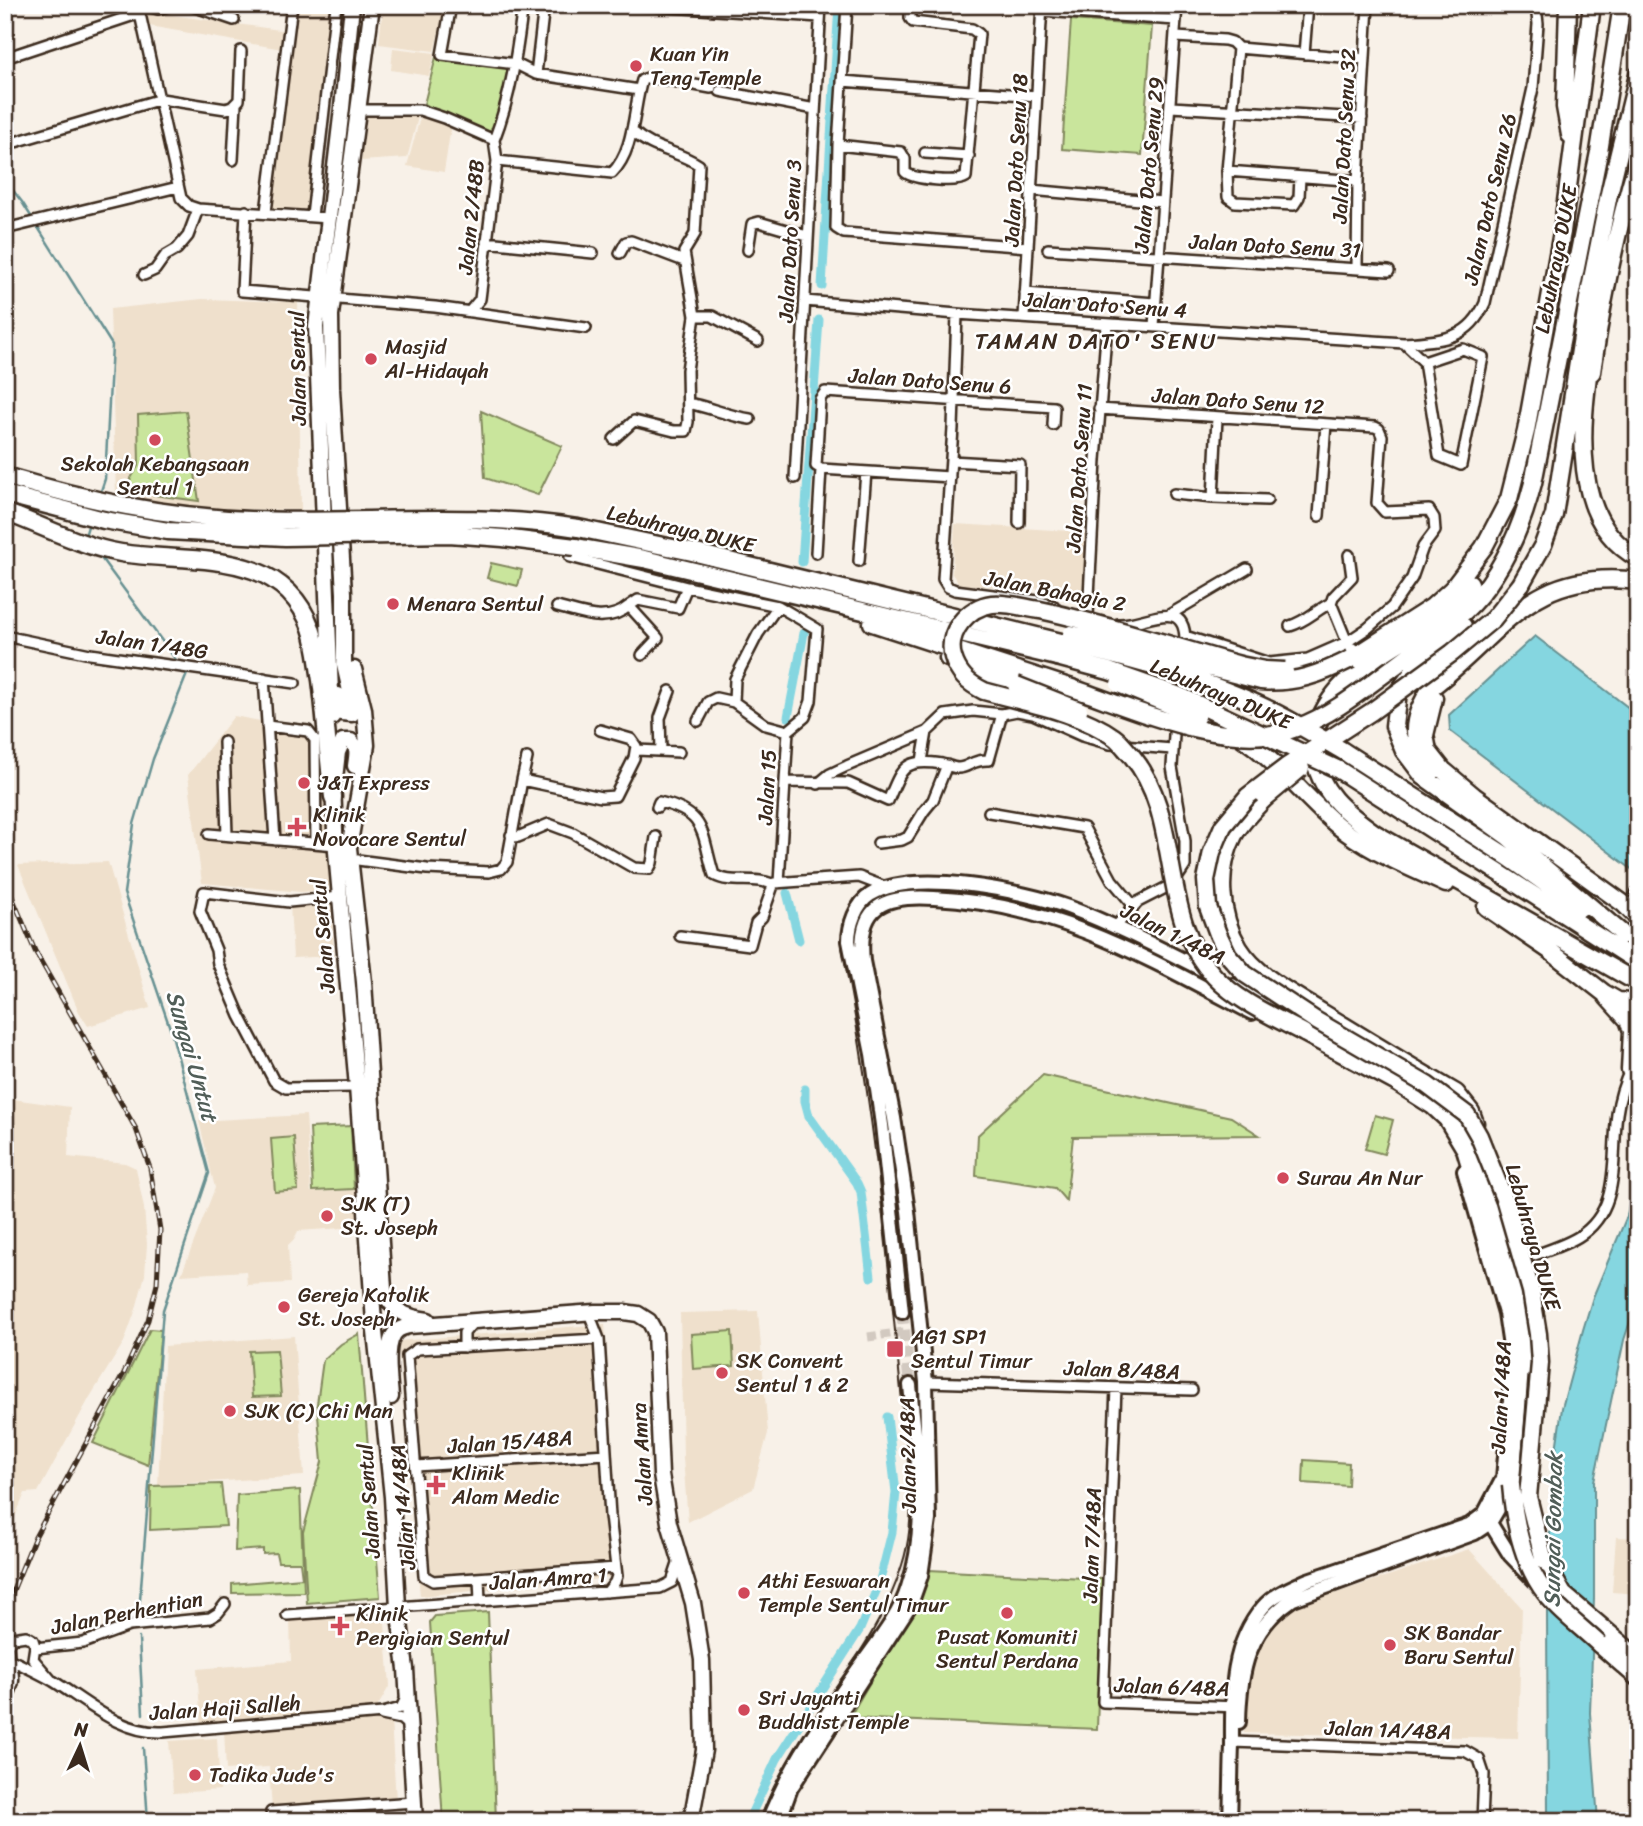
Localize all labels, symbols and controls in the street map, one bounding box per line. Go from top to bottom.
place label: Kuan Yin Teng Temple [650,35,761,97]
street label: Jalan Dato Senu 32 [1320,48,1368,225]
marker: Kuan Yin Teng Temple [628,58,644,74]
street label: Jalan Dato Senu 18 [992,72,1040,248]
street label: Jalan Dato Senu 29 [1122,75,1176,256]
street label: Jalan Dato Senu 26 [1452,109,1528,290]
street label: Jalan 2/48B [446,158,496,277]
street label: Jalan Dato Senu 3 [767,158,813,324]
street label: Lebuhraya DUKE [1523,180,1589,337]
street label: Jalan Dato Senu 31 [1187,222,1362,269]
street label: Jalan Dato Senu 4 [1021,280,1188,330]
street label: Jalan Sentul [278,309,318,427]
district label: TAMAN DATO' SENU [975,321,1217,362]
place label: Masjid Al-Hidayah [384,328,489,390]
marker: Masjid Al-Hidayah [363,351,379,367]
street label: Jalan Dato Senu 6 [846,356,1013,406]
street label: Jalan Dato Senu 12 [1150,376,1325,426]
street label: Jalan Dato Senu 11 [1054,382,1104,555]
marker: Sekolah Kebangsaan Sentul 1 [147,432,163,448]
place label: Sekolah Kebangsaan Sentul 1 [61,445,249,507]
street label: Lebuhraya DUKE [603,493,760,565]
street label: Jalan Bahagia 2 [980,558,1129,623]
place label: Menara Sentul [407,585,544,623]
marker: Menara Sentul [385,596,401,612]
street label: Jalan 1/48G [93,617,210,671]
street label: Lebuhraya DUKE [1144,647,1299,742]
street label: Jalan 15 [746,748,788,827]
place label: J&T Express [317,764,430,802]
marker: J&T Express [296,775,312,791]
place label: Klinik Novocare Sentul [313,796,467,858]
marker: Klinik Novocare Sentul [287,817,307,837]
street label: Jalan Sentul [299,876,347,996]
street label: Jalan 1/48A [1113,892,1232,976]
water label: Sungai Untut [154,986,231,1129]
place label: Surau An Nur [1297,1159,1424,1197]
street label: Lebuhraya DUKE [1494,1159,1572,1316]
marker: Surau An Nur [1275,1170,1291,1186]
place label: SJK (T) St. Joseph [341,1185,438,1247]
marker: SJK (T) St. Joseph [319,1208,335,1224]
place label: Gereja Katolik St. Joseph [298,1276,429,1338]
marker: Gereja Katolik St. Joseph [276,1299,292,1315]
place label: AG1 SP1 Sentul Timur [910,1318,1033,1380]
marker: AG1 SP1 Sentul Timur [885,1339,905,1359]
street label: Jalan 1/48A [1479,1340,1523,1455]
place label: SK Convent Sentul 1 & 2 [736,1342,849,1404]
street label: Jalan 8/48A [1062,1349,1181,1391]
marker: SK Convent Sentul 1 & 2 [714,1365,730,1381]
place label: SJK (C) Chi Man [244,1392,393,1430]
street label: Jalan 2/48A [888,1397,928,1514]
street label: Jalan Amra [619,1401,665,1508]
marker: SJK (C) Chi Man [222,1403,238,1419]
street label: Jalan 15/48A [445,1419,574,1465]
street label: Jalan Sentul [346,1441,392,1561]
street label: Jalan 14/48A [379,1443,427,1572]
water label: Sungai Gombak [1531,1450,1575,1608]
place label: Klinik Alam Medic [451,1454,560,1516]
marker: Klinik Alam Medic [426,1475,446,1495]
street label: Jalan 7/48A [1071,1487,1113,1604]
street label: Jalan Amra 1 [487,1556,608,1602]
place label: Athi Eeswaran Temple Sentul Timur [757,1562,949,1624]
street label: Jalan Perhentian [47,1580,206,1647]
marker: Athi Eeswaran Temple Sentul Timur [736,1585,752,1601]
place label: Klinik Pergigian Sentul [356,1595,510,1657]
marker: Pusat Komuniti Sentul Perdana [999,1605,1015,1621]
place label: SK Bandar Baru Sentul [1404,1614,1514,1676]
marker: Klinik Pergigian Sentul [330,1616,350,1636]
place label: Pusat Komuniti Sentul Perdana [936,1618,1079,1680]
marker: SK Bandar Baru Sentul [1382,1637,1398,1653]
street label: Jalan 6/48A [1113,1666,1230,1708]
place label: Sri Jayanti Buddhist Temple [758,1679,910,1741]
street label: Jalan Haji Salleh [147,1684,302,1732]
marker: Sri Jayanti Buddhist Temple [736,1702,752,1718]
street label: Jalan 1A/48A [1323,1709,1452,1751]
north arrow [46,1710,116,1780]
text: N [72,1713,90,1747]
place label: Tadika Jude's [209,1756,334,1794]
marker: Tadika Jude's [187,1767,203,1783]

